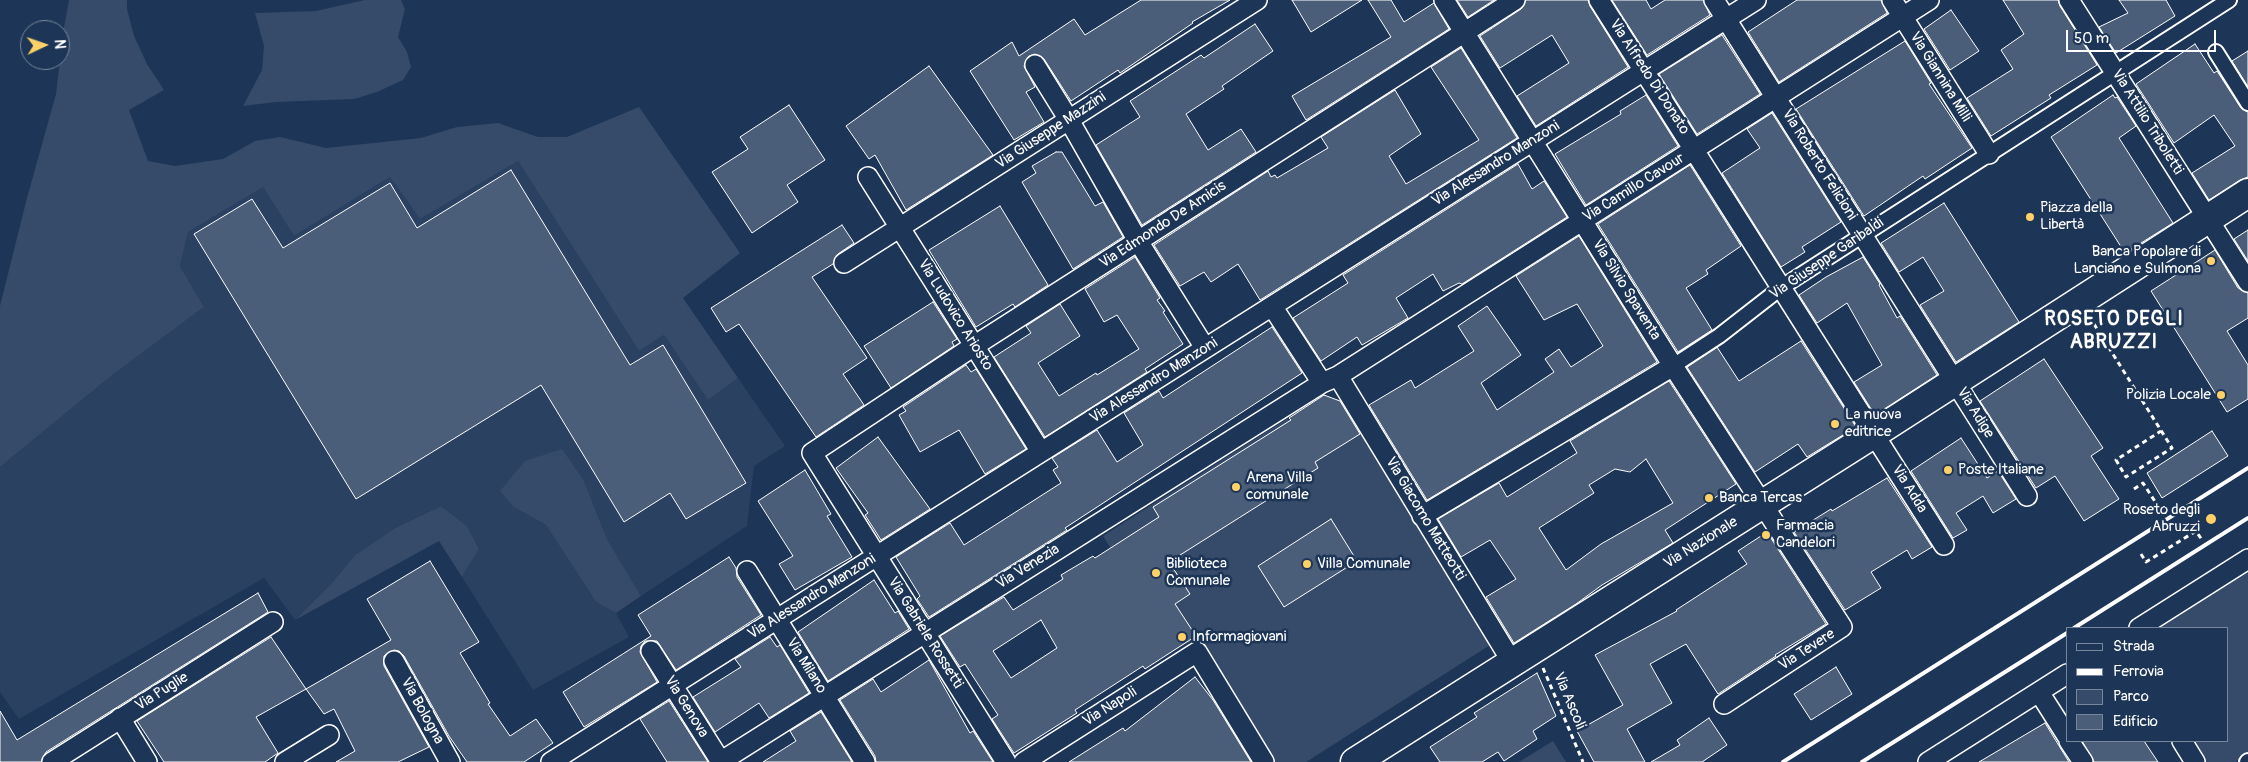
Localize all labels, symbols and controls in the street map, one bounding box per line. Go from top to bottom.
street label: Via Alfredo Di Donato [1605,16,1693,138]
north arrow [20,20,70,70]
scale bar [2068,20,2218,52]
street label: Via Giannina Milli [1905,29,1975,125]
text: 50 m [2074,29,2109,48]
text: N [51,39,68,49]
street label: Via Attilio Triboletti [2107,66,2187,178]
street label: Via Giuseppe Mazzini [992,89,1110,173]
street label: Via Roberto Felicioni [1778,106,1860,224]
street label: Via Alessandro Manzoni [1429,117,1563,211]
street label: Via Camillo Cavour [1580,150,1688,226]
street label: Via Edmondo De Amicis [1096,177,1230,273]
place label: Piazza della Libertà [2040,199,2113,234]
marker: Piazza della Libertà [2024,211,2036,223]
street label: Via Giuseppe Garibaldi [1766,214,1888,304]
street label: Via Silvio Spaventa [1588,236,1664,344]
place label: Banca Popolare di Lanciano e Sulmona [2073,243,2201,278]
marker: Banca Popolare di Lanciano e Sulmona [2205,255,2217,267]
street label: Via Ludovico Ariosto [913,256,997,374]
district label: ROSETO DEGLI ABRUZZI [2043,308,2185,355]
street label: Via Alessandro Manzoni [1087,334,1221,428]
street label: Via Adige [1952,384,1998,442]
place label: Polizia Locale [2126,386,2211,404]
marker: Polizia Locale [2215,389,2227,401]
place label: La nuova editrice [1845,406,1902,441]
marker: La nuova editrice [1829,418,1841,430]
street label: Via Giacomo Matteotti [1381,454,1469,584]
place label: Poste Italiane [1958,461,2044,479]
street label: Via Adda [1887,462,1931,516]
marker: Poste Italiane [1942,464,1954,476]
place label: Arena Villa comunale [1246,469,1312,504]
marker: Arena Villa comunale [1230,481,1242,493]
place label: Banca Tercas [1719,489,1802,507]
marker: Banca Tercas [1703,492,1715,504]
place label: Roseto degli Abruzzi [2123,501,2200,536]
marker: Roseto degli Abruzzi [2204,512,2218,526]
street label: Via Nazionale [1661,513,1741,573]
place label: Farmacia Candelori [1776,517,1835,552]
marker: Farmacia Candelori [1760,529,1772,541]
street label: Via Venezia [993,540,1063,594]
street label: Via Alessandro Manzoni [745,550,879,644]
place label: Biblioteca Comunale [1166,555,1230,590]
place label: Villa Comunale [1317,555,1410,573]
marker: Villa Comunale [1301,558,1313,570]
marker: Biblioteca Comunale [1150,567,1162,579]
street label: Via Gabriele Rossetti [883,574,967,692]
street label: Via Tevere [1776,625,1838,675]
legend [2066,627,2228,742]
place label: Informagiovani [1192,628,1286,646]
marker: Informagiovani [1176,631,1188,643]
street label: Via Milano [782,635,830,697]
text: Strada [2113,637,2154,656]
text: Ferrovia [2113,662,2164,681]
street label: Via Puglie [132,669,192,715]
street label: Via Ascoli [1549,670,1589,732]
street label: Via Genova [660,673,712,741]
street label: Via Bologna [396,675,448,747]
street label: Via Napoli [1080,683,1140,731]
text: Parco [2113,687,2149,706]
text: Edificio [2113,712,2158,731]

